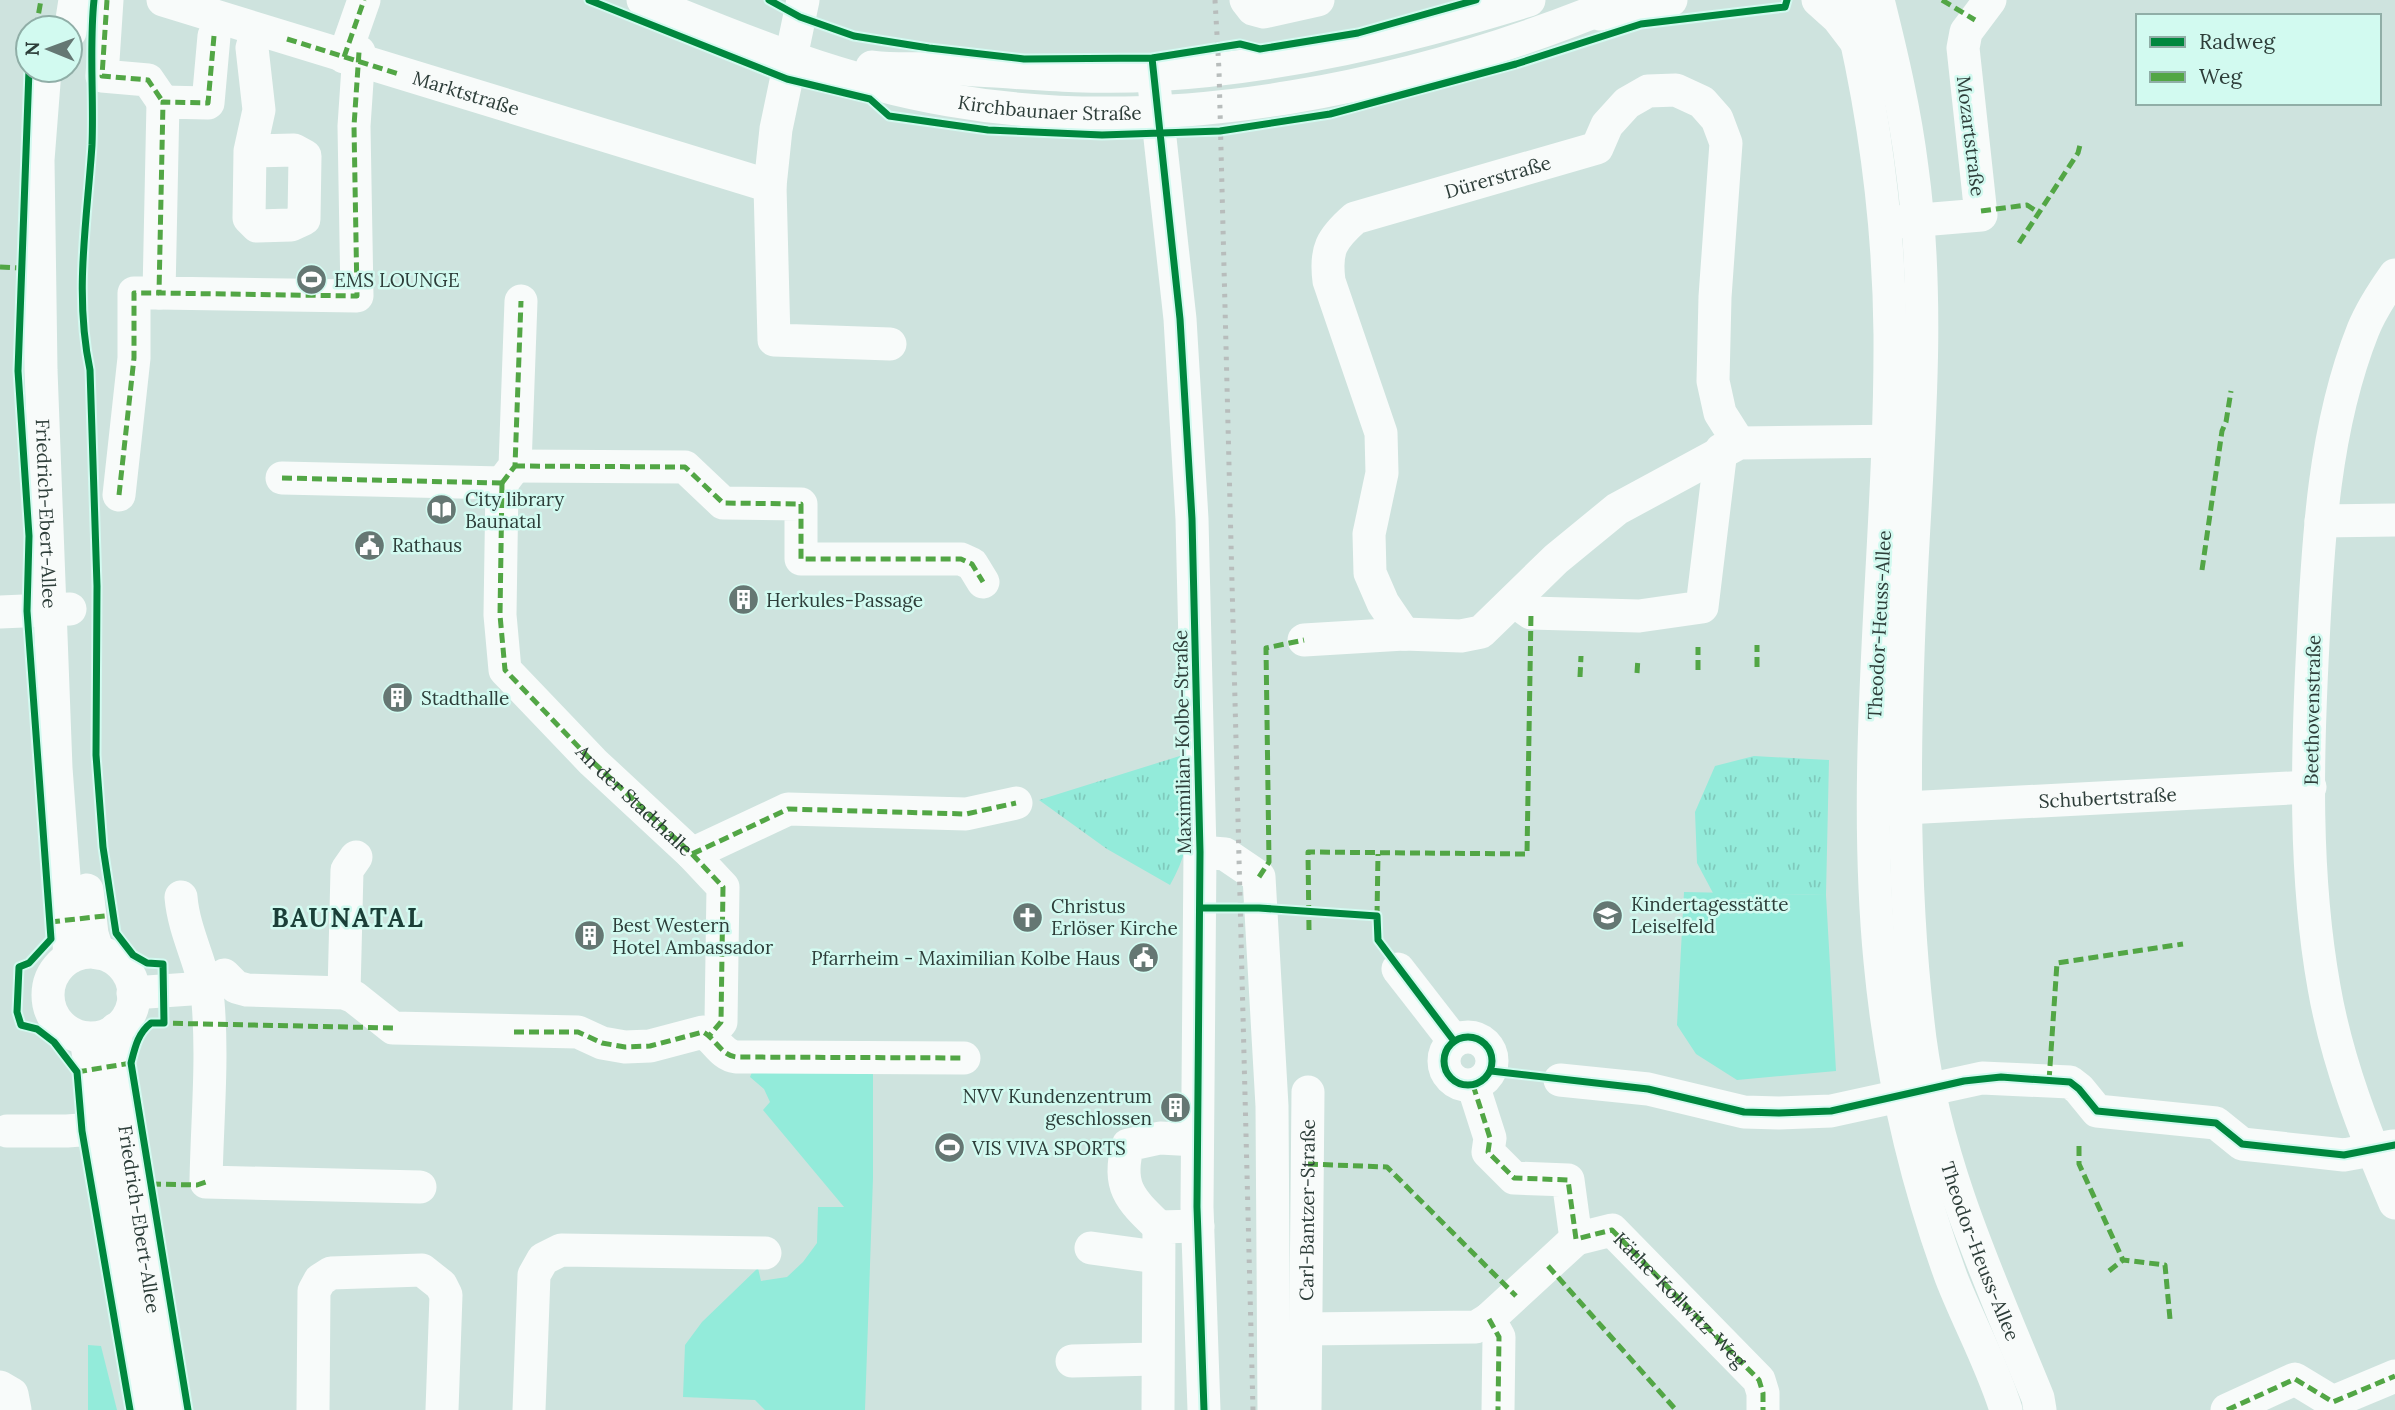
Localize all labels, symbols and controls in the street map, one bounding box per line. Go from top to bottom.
north arrow [14,14,84,84]
legend [2136,14,2381,105]
text: Radweg [2199,28,2275,55]
text: N [20,41,44,56]
text: Weg [2199,63,2242,90]
street label: Marktstraße [410,65,522,121]
street label: Mozartstraße [1952,75,1990,197]
street label: Kirchbaunaer Straße [956,90,1142,125]
street label: Dürerstraße [1442,150,1554,204]
sports icon: EMS LOUNGE [294,263,328,297]
place label: EMS LOUNGE [334,268,460,292]
street label: Friedrich-Ebert-Allee [31,418,62,609]
place label: City library Baunatal [465,487,564,533]
library icon: City library Baunatal [425,493,459,527]
public building icon: Rathaus [352,528,386,562]
street label: Theodor-Heuss-Allee [1862,530,1896,720]
place label: Rathaus [392,533,462,557]
building icon: Herkules-Passage [726,583,760,617]
place label: Herkules-Passage [766,588,923,612]
street label: Maximilian-Kolbe-Straße [1168,630,1196,854]
street label: Beethovenstraße [2299,635,2325,785]
building icon: Stadthalle [381,681,415,715]
place label: Stadthalle [421,686,509,710]
street label: An der Stadthalle [570,739,698,861]
street label: Schubertstraße [2038,782,2177,813]
place label: Kindertagesstätte Leiselfeld [1631,892,1789,938]
place label: Christus Erlöser Kirche [1051,894,1178,940]
school or university icon: Kindertagesstätte Leiselfeld [1591,898,1625,932]
church icon: Christus Erlöser Kirche [1011,900,1045,934]
district label: BAUNATAL [271,901,425,934]
place label: Best Western Hotel Ambassador [612,913,774,959]
building icon: Best Western Hotel Ambassador [572,919,606,953]
public building icon: Pfarrheim - Maximilian Kolbe Haus [1126,941,1160,975]
place label: Pfarrheim - Maximilian Kolbe Haus [811,946,1120,970]
place label: NVV Kundenzentrum geschlossen [963,1084,1152,1130]
building icon: NVV Kundenzentrum geschlossen [1158,1090,1192,1124]
street label: Carl-Bantzer-Straße [1294,1119,1320,1301]
street label: Friedrich-Ebert-Allee [113,1123,166,1315]
sports icon: VIS VIVA SPORTS [932,1131,966,1165]
place label: VIS VIVA SPORTS [971,1136,1126,1160]
street label: Theodor-Heuss-Allee [1936,1159,2025,1344]
street label: Käthe-Kollwitz-Weg [1609,1227,1752,1373]

